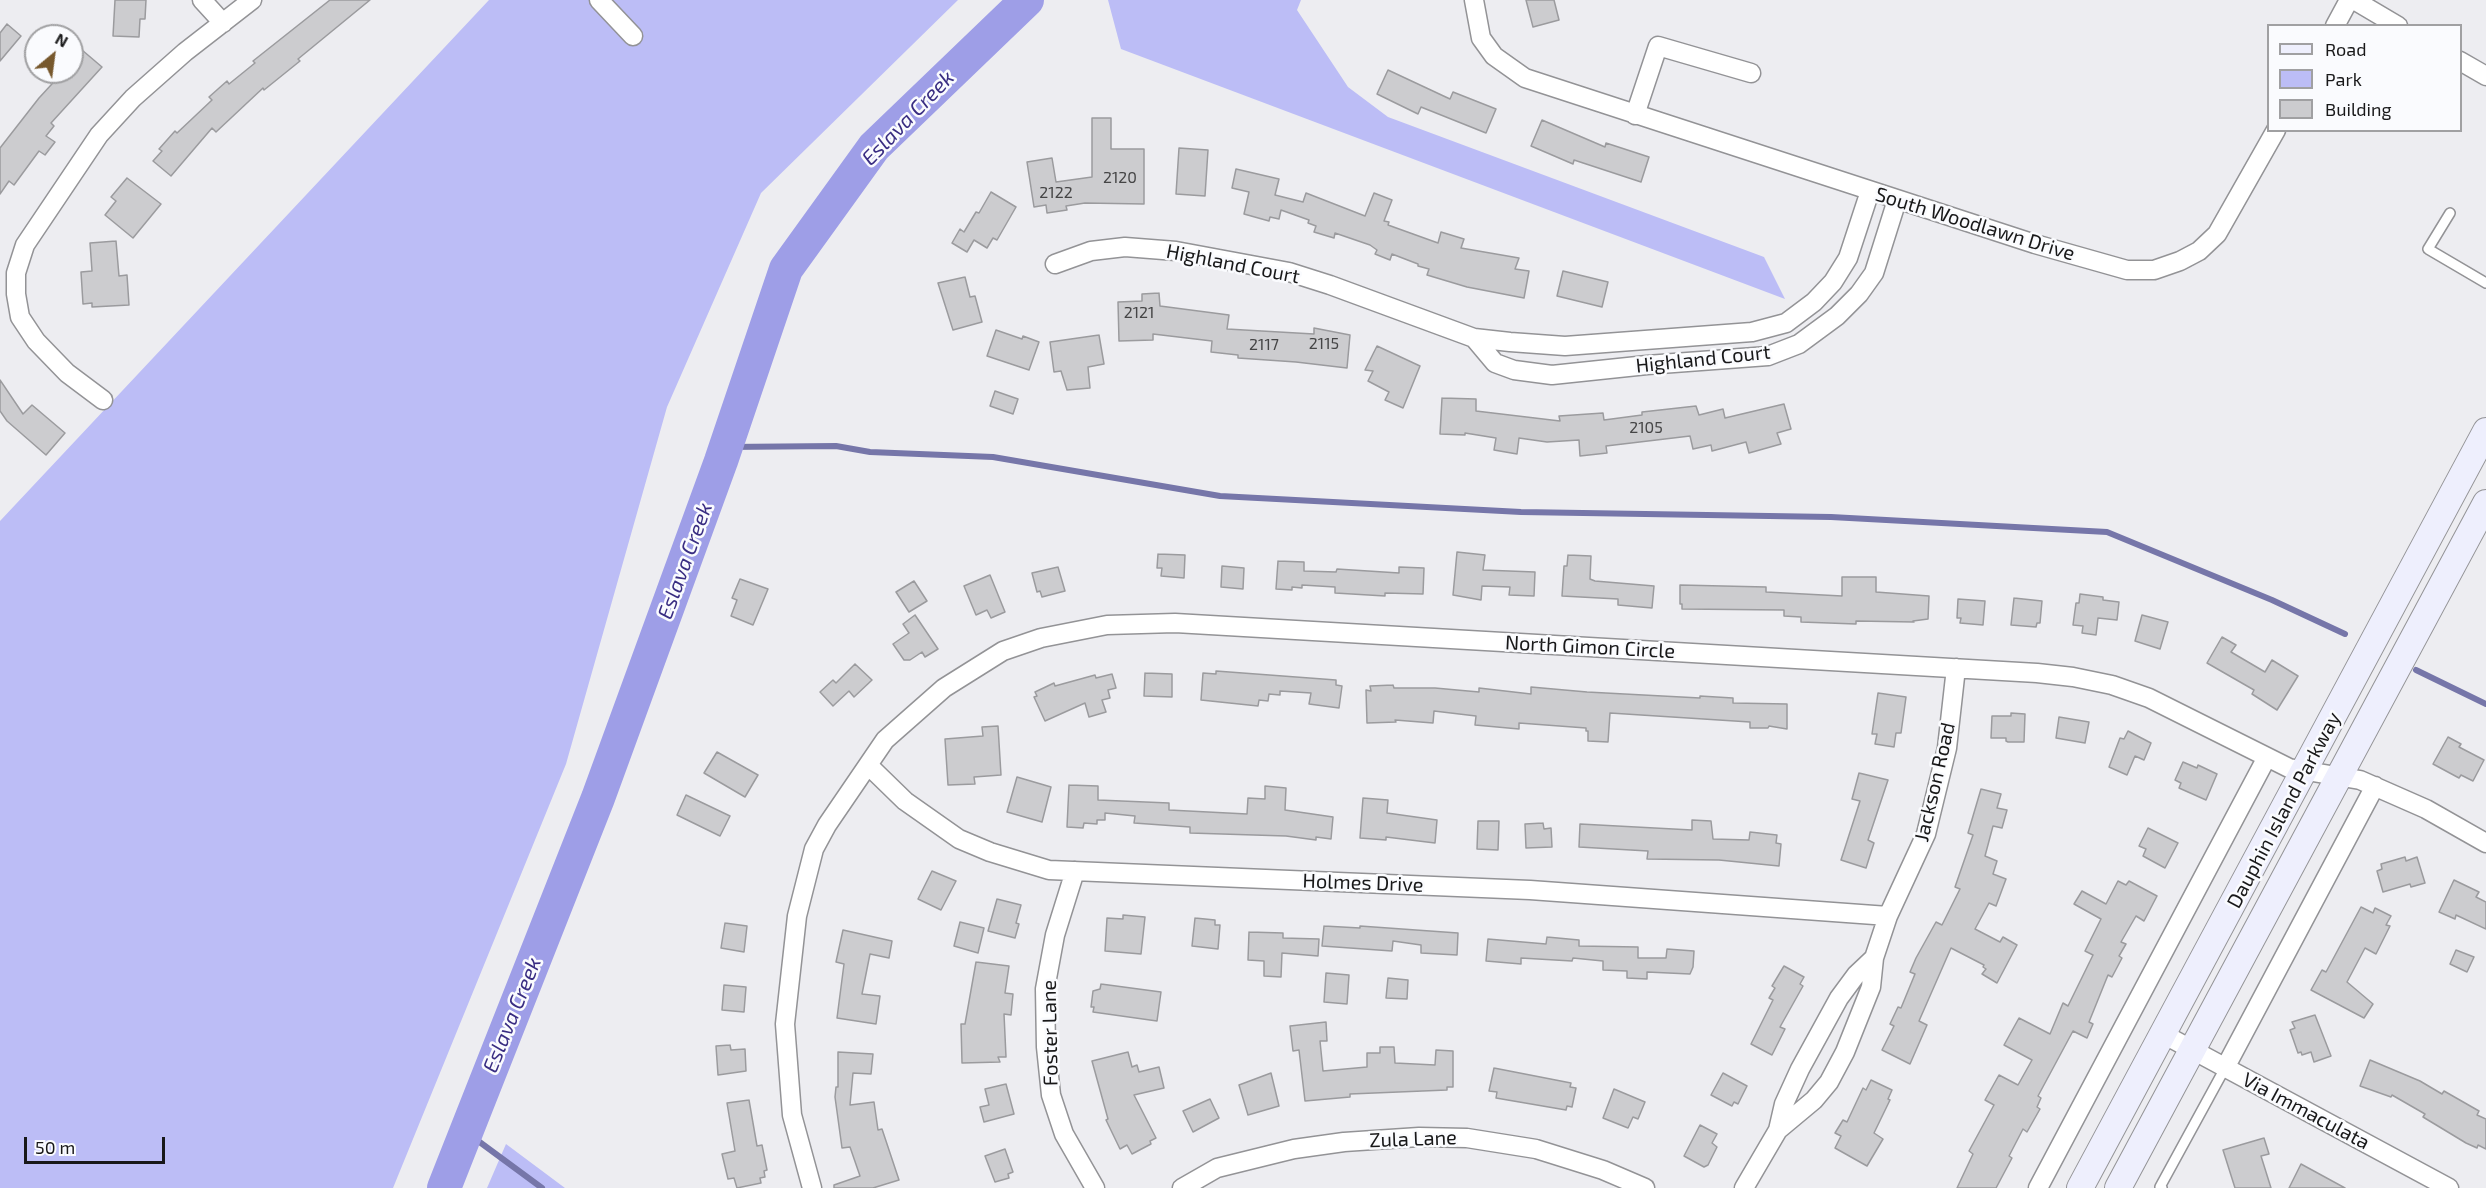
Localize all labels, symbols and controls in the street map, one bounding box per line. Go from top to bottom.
north arrow [24,24,84,84]
legend [2267,24,2462,132]
text: N [52,28,72,51]
text: Road [2325,38,2366,60]
water label: Eslava Creek [857,65,959,171]
text: Park [2325,68,2362,90]
text: Building [2325,98,2392,120]
house number: 2120 [1103,168,1137,188]
street label: South Woodlawn Drive [1872,182,2078,266]
house number: 2122 [1039,183,1073,203]
street label: Highland Court [1164,239,1302,289]
house number: 2121 [1124,303,1154,323]
house number: 2115 [1309,334,1339,354]
house number: 2117 [1249,335,1279,355]
street label: Highland Court [1634,340,1772,378]
house number: 2105 [1629,418,1663,438]
water label: Eslava Creek [652,499,718,623]
street label: North Gimon Circle [1504,631,1676,663]
street label: Dauphin Island Parkway [2222,708,2346,912]
street label: Jackson Road [1910,720,1960,844]
street label: Holmes Drive [1302,869,1424,897]
water label: Eslava Creek [477,954,547,1076]
street label: Foster Lane [1037,980,1063,1086]
street label: Via Immaculata [2238,1067,2374,1155]
scale bar [27,1125,168,1163]
street label: Zula Lane [1369,1125,1457,1153]
text: 50 m [35,1136,75,1158]

